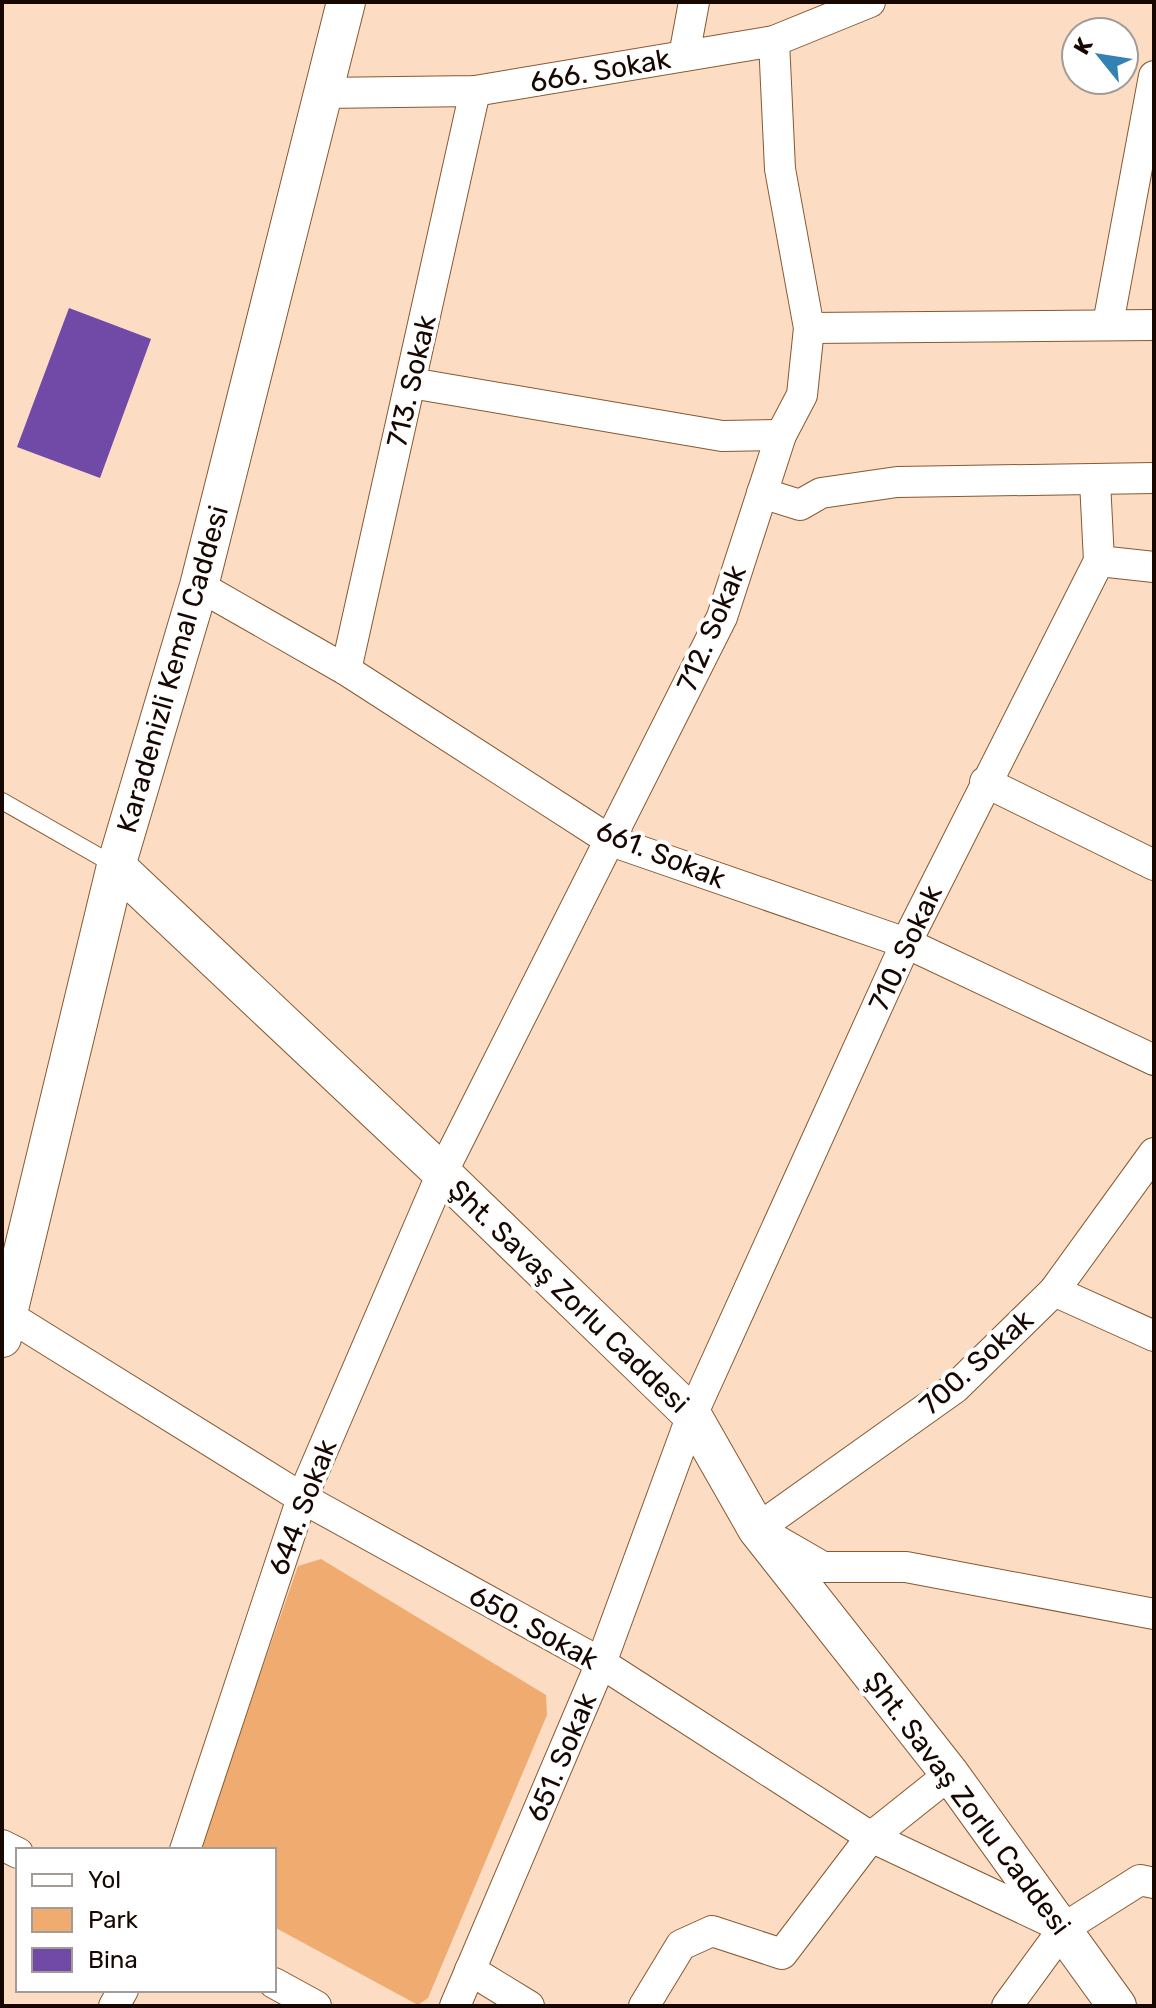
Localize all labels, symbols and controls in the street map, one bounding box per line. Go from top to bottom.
north arrow [1060,16,1140,96]
text: K [1068,33,1099,59]
street label: 666. Sokak [527,42,673,99]
street label: 713. Sokak [380,311,443,450]
street label: Karadenizli Kemal Caddesi [110,502,235,836]
street label: 712. Sokak [670,559,753,696]
street label: 661. Sokak [591,814,731,896]
street label: 710. Sokak [862,879,949,1016]
street label: Şht. Savaş Zorlu Caddesi [442,1173,696,1420]
street label: 700. Sokak [913,1303,1040,1422]
street label: 644. Sokak [261,1434,344,1580]
street label: 650. Sokak [464,1579,604,1677]
street label: Şht. Savaş Zorlu Caddesi [858,1665,1077,1941]
street label: 651. Sokak [520,1687,604,1826]
legend [16,1848,276,1992]
text: Yol [88,1866,121,1894]
text: Park [88,1906,139,1934]
text: Bina [88,1946,138,1974]

